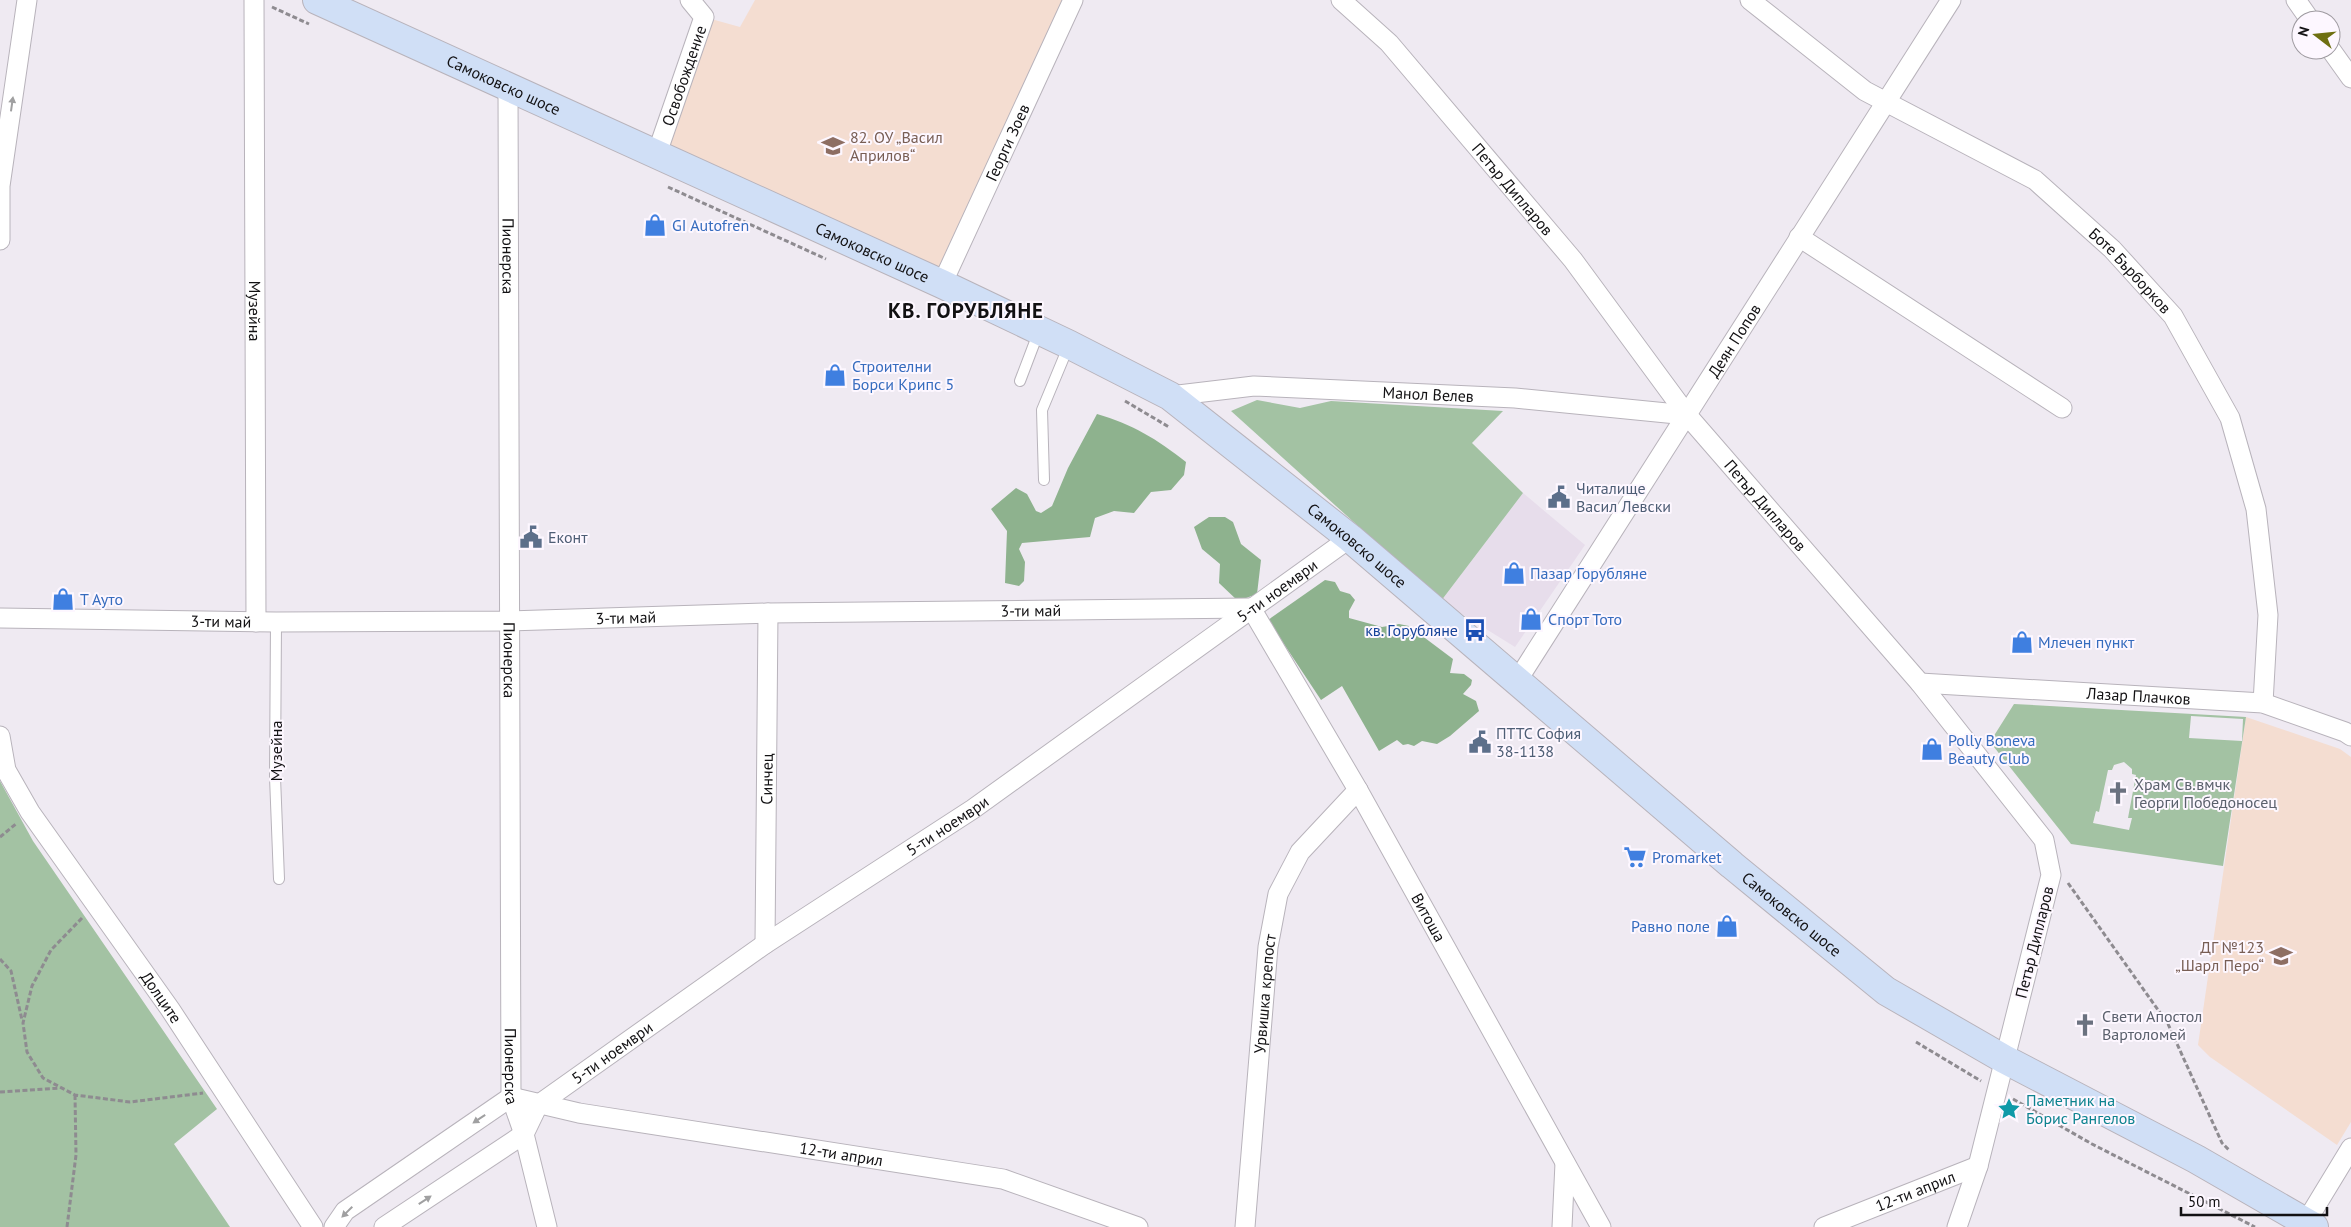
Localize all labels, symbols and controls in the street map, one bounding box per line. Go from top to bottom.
north arrow [2291,10,2341,60]
street label: Освобождение [657,23,710,129]
text: N [2294,25,2313,38]
street label: Самоковско шосе [444,50,564,119]
one-way arrow [8,96,16,112]
street label: Георги Зоев [981,101,1034,184]
place label: 82. ОУ „Васил Априлов“ [850,127,943,165]
school or university icon: 82. ОУ „Васил Априлов“ [820,133,846,159]
street label: Петър Дипларов [1468,139,1558,239]
shop icon: GI Autofren [642,212,668,238]
place label: GI Autofren [672,215,749,235]
street label: Пионерска [498,218,519,294]
street label: Самоковско шосе [812,218,932,287]
street label: Боте Бърборков [2085,223,2176,318]
street label: Музейна [245,281,265,341]
district label: КВ. ГОРУБЛЯНЕ [888,297,1044,324]
street label: Деян Попов [1703,300,1765,381]
place label: Строителни Борси Крипс 5 [852,356,954,394]
shop icon: Строителни Борси Крипс 5 [822,362,848,388]
street label: Манол Велев [1382,382,1474,406]
street label: Петър Дипларов [1720,455,1811,555]
place label: Читалище Васил Левски [1576,478,1671,516]
public building icon: Читалище Васил Левски [1546,484,1572,510]
street label: Самоковско шосе [1304,498,1411,592]
public building icon: Еконт [518,524,544,550]
place label: Еконт [548,527,588,547]
street label: 5-ти ноември [1233,555,1321,626]
shop icon: Пазар Горубляне [1501,560,1527,586]
place label: Пазар Горубляне [1530,563,1647,583]
shop icon: Т Ауто [50,586,76,612]
place label: Т Ауто [80,589,123,609]
street label: 3-ти май [1000,600,1061,621]
street label: 3-ти май [595,606,656,628]
shop icon: Спорт Тото [1518,606,1544,632]
place label: Спорт Тото [1548,609,1622,629]
street label: 3-ти май [191,611,251,632]
bus stop icon: кв. Горубляне [1462,617,1488,643]
place label: кв. Горубляне [1365,620,1458,640]
street label: Пионерска [500,622,520,698]
shop icon: Млечен пункт [2009,629,2035,655]
place label: Млечен пункт [2038,632,2135,652]
street label: Лазар Плачков [2085,683,2191,709]
street label: Музейна [266,721,286,781]
place label: ПТТС София 38-1138 [1496,723,1581,761]
public building icon: ПТТС София 38-1138 [1467,729,1493,755]
place label: Polly Boneva Beauty Club [1948,730,2036,768]
shop icon: Polly Boneva Beauty Club [1919,736,1945,762]
street label: Синчец [756,753,777,805]
place label: Храм Св.вмчк Георги Победоносец [2134,774,2277,812]
church icon: Храм Св.вмчк Георги Победоносец [2105,780,2131,806]
street label: 5-ти ноември [902,791,992,860]
supermarket icon: Promarket [1622,844,1648,870]
place label: Promarket [1652,847,1722,867]
street label: Самоковско шосе [1738,867,1846,961]
street label: Петър Дипларов [2010,884,2058,1000]
street label: Витоша [1407,890,1450,945]
shop icon: Равно поле [1714,913,1740,939]
place label: Равно поле [1631,916,1710,936]
street label: Урвишка крепост [1249,932,1280,1054]
place label: ДГ №123 „Шарл Перо“ [2175,937,2264,975]
school or university icon: ДГ №123 „Шарл Перо“ [2268,943,2294,969]
street label: Долците [136,967,186,1027]
place label: Свети Апостол Вартоломей [2102,1006,2202,1044]
church icon: Свети Апостол Вартоломей [2072,1012,2098,1038]
street label: 5-ти ноември [568,1017,656,1088]
street label: Пионерска [501,1028,523,1107]
place label: Паметник на Борис Рангелов [2026,1090,2135,1128]
place icon: Паметник на Борис Рангелов [1996,1096,2022,1122]
one-way arrow [473,1114,486,1124]
street label: 12-ти април [798,1137,884,1170]
street label: 12-ти април [1872,1166,1958,1216]
scale bar [2181,1184,2327,1216]
text: 50 m [2188,1192,2221,1211]
one-way arrow [418,1195,432,1205]
one-way arrow [341,1206,353,1218]

